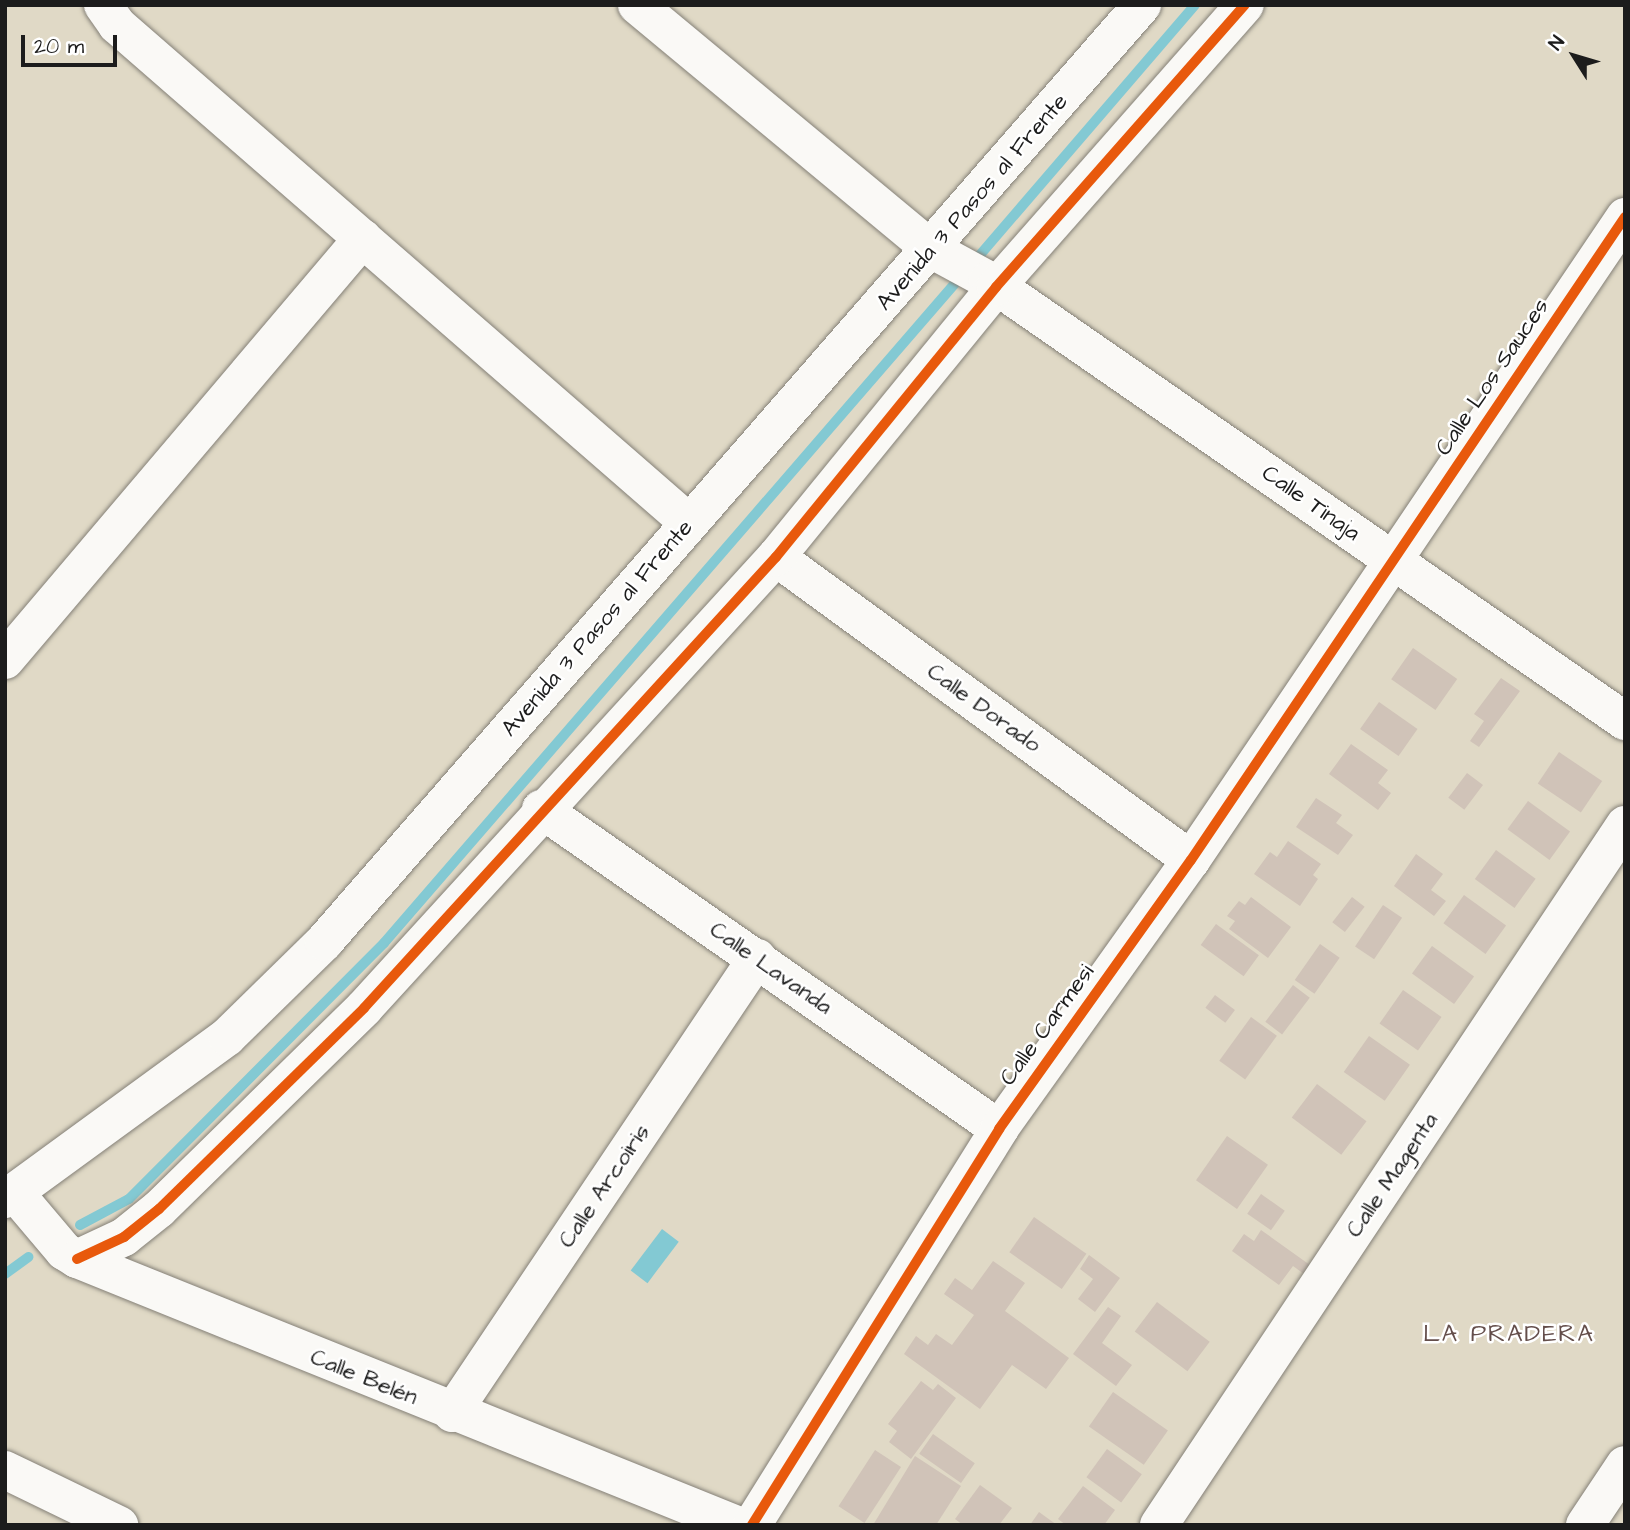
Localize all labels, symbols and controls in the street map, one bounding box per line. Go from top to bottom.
scale bar [24,21,121,65]
north arrow [1539,21,1609,91]
text: N [1542,30,1571,56]
text: 20 m [34,32,84,61]
street label: Avenida 3 Pasos al Frente [870,88,1074,316]
street label: Calle Los Sauces [1429,293,1555,461]
street label: Calle Tinaja [1257,459,1365,547]
street label: Avenida 3 Pasos al Frente [495,514,699,742]
street label: Calle Dorado [922,657,1046,759]
street label: Calle Lavanda [704,916,838,1020]
street label: Calle Carmesi [994,959,1100,1091]
street label: Calle Magenta [1340,1107,1444,1243]
street label: Calle Arcoiris [553,1119,655,1253]
district label: LA PRADERA [1424,1321,1594,1349]
street label: Calle Belén [306,1343,422,1411]

